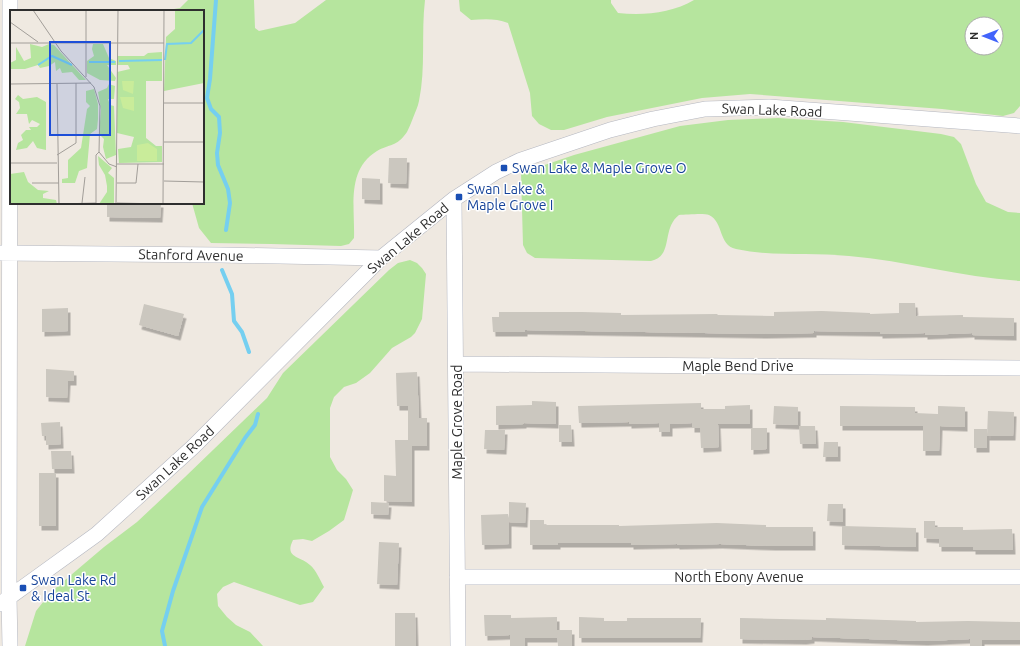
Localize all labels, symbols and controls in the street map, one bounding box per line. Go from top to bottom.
inset map [10,10,204,204]
north arrow [964,16,1004,56]
text: N [968,32,980,40]
street label: Swan Lake Road [721,100,823,120]
place label: Swan Lake & Maple Grove O [512,160,687,176]
marker: Swan Lake & Maple Grove O [499,163,509,173]
place label: Swan Lake & Maple Grove I [467,181,553,213]
marker: Swan Lake & Maple Grove I [454,192,464,202]
street label: Swan Lake Road [364,199,452,277]
street label: Stanford Avenue [138,246,244,264]
street label: Maple Bend Drive [682,358,794,374]
street label: Maple Grove Road [449,365,465,479]
street label: Swan Lake Road [133,423,217,503]
street label: North Ebony Avenue [674,569,804,585]
place label: Swan Lake Rd & Ideal St [31,572,117,604]
marker: Swan Lake Rd & Ideal St [18,583,28,593]

